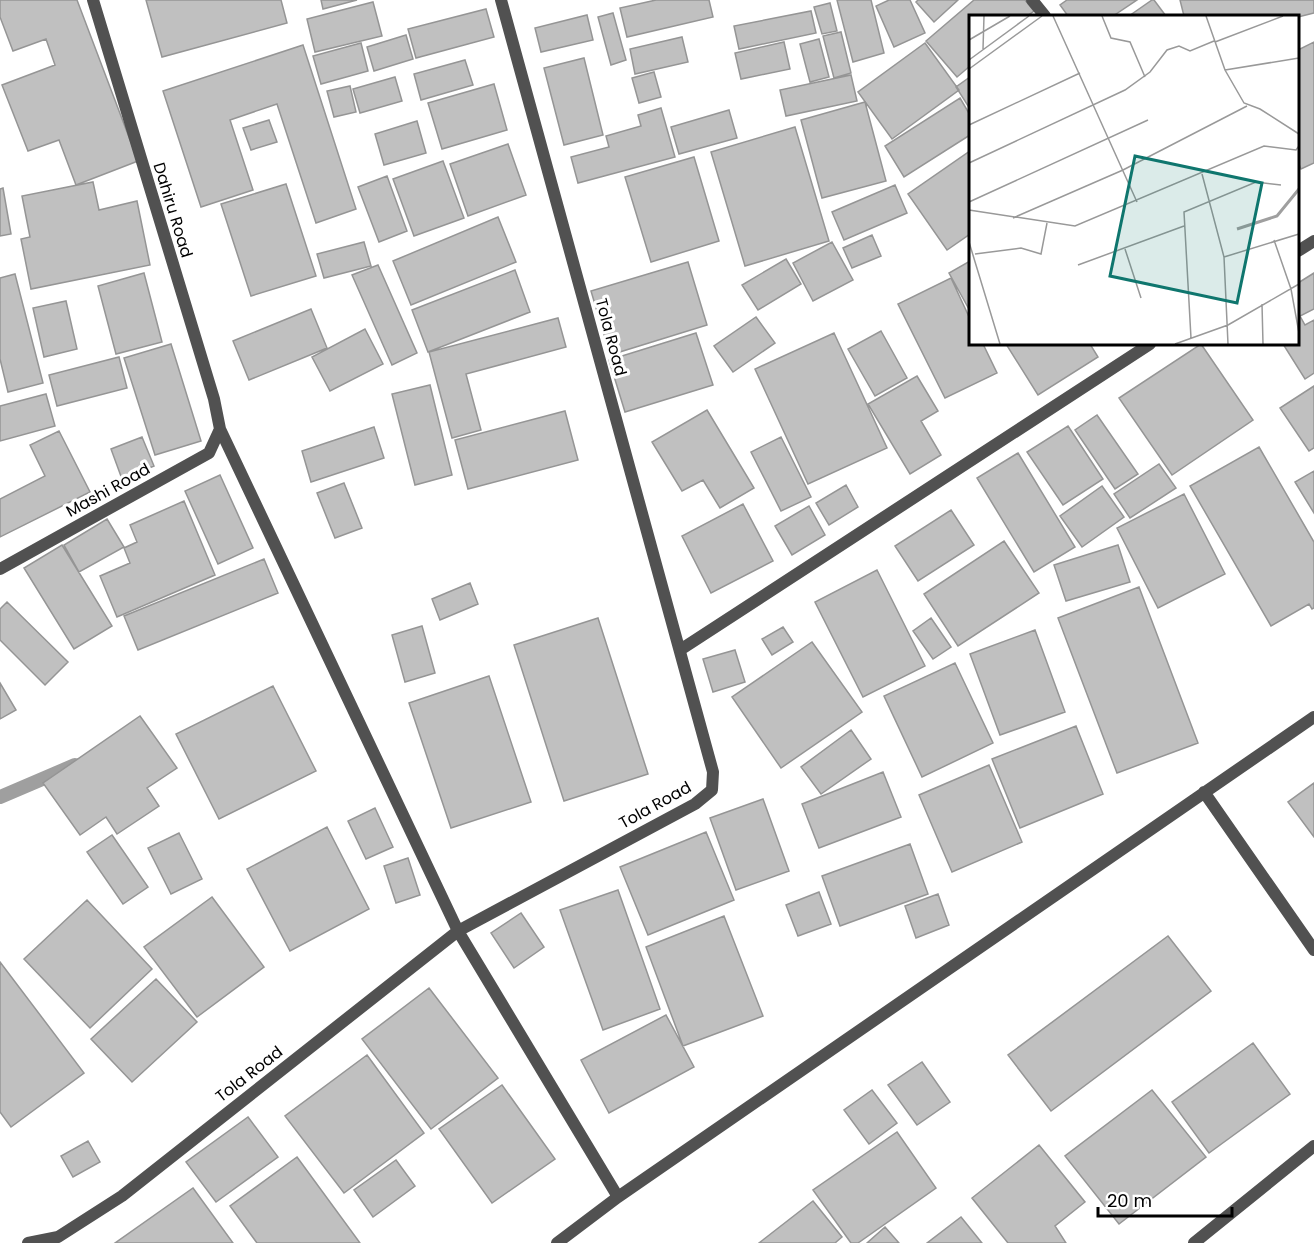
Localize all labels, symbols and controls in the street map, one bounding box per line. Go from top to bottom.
inset map [969,15,1299,345]
street label: Dahiru Road [148,160,198,260]
street label: Tola Road [590,296,632,378]
street label: Mashi Road [62,457,154,523]
street label: Tola Road [615,776,695,834]
street label: Tola Road [211,1040,287,1108]
scale bar [1098,1180,1232,1218]
text: 20 m [1107,1188,1152,1213]

